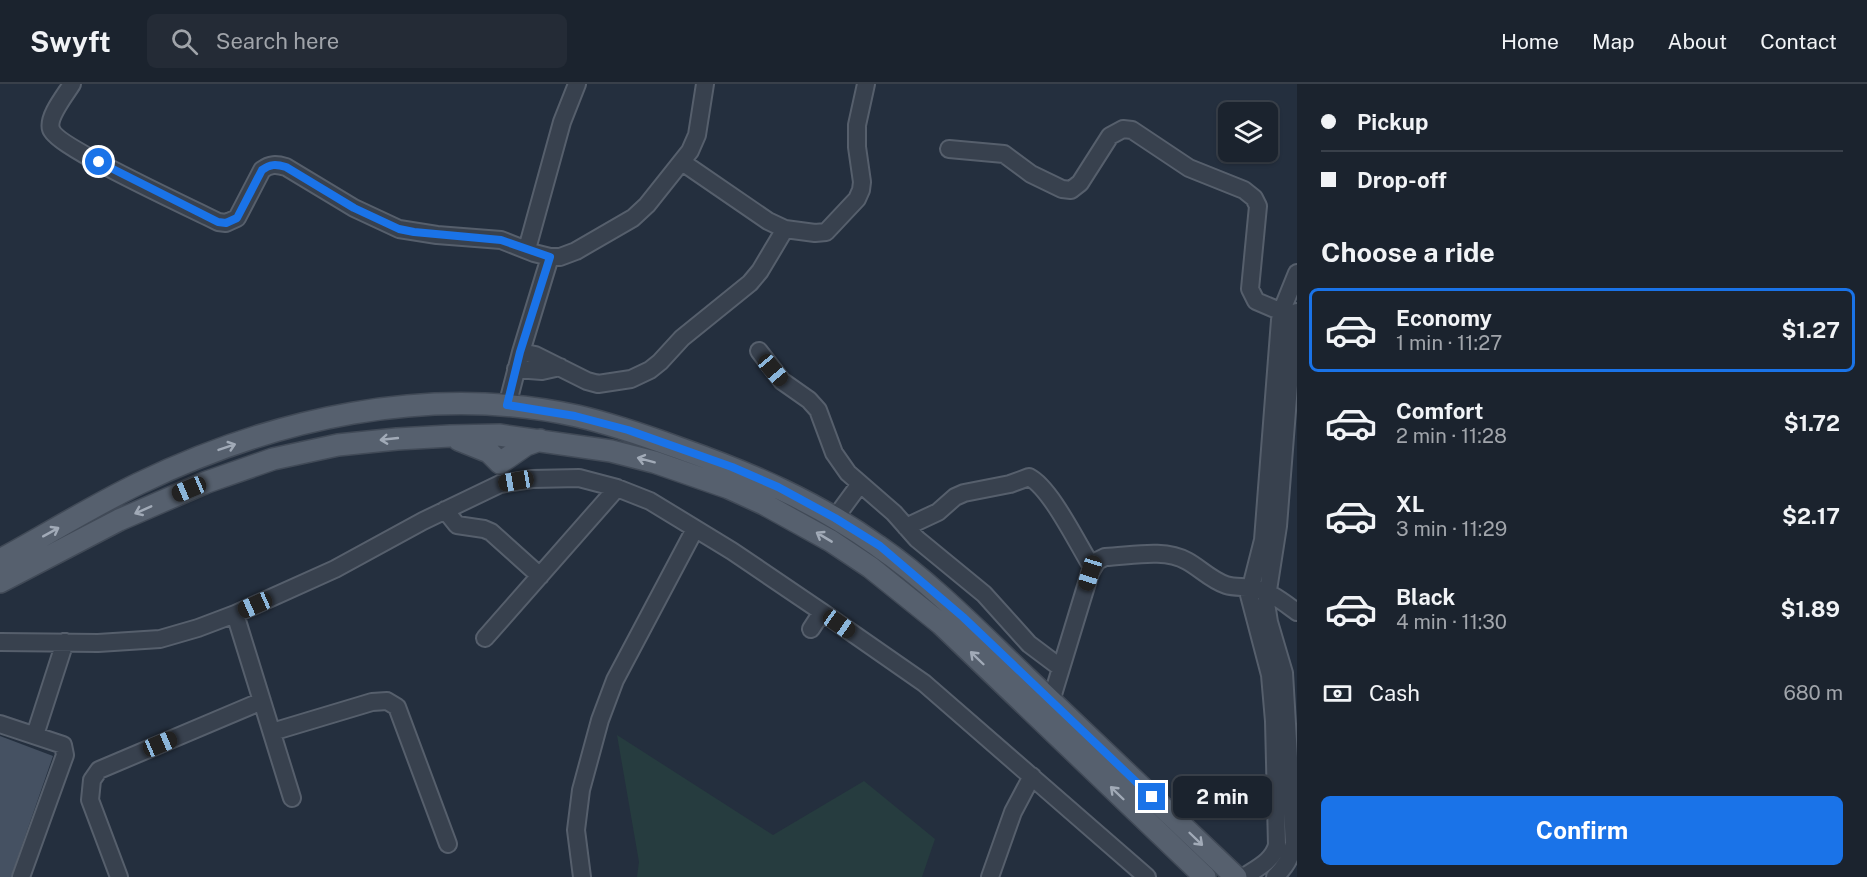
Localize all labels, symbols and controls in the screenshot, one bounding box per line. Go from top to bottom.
search box [147,14,567,68]
text: Swyft [30,25,111,58]
icon: search [168,25,201,58]
text: Search here [216,28,339,54]
text: Home [1501,29,1559,54]
text: Map [1592,29,1635,54]
text: About [1668,29,1727,54]
text: Contact [1760,29,1837,54]
map controls [1218,102,1278,162]
button: layers [1218,102,1278,162]
text: Pickup [1357,109,1428,135]
route start [85,148,112,175]
text: Drop-off [1357,167,1447,193]
text: Choose a ride [1321,236,1495,268]
icon: car [1324,303,1378,357]
text: Economy [1396,305,1492,331]
text: $1.27 [1782,317,1840,343]
text: 1 min · 11:27 [1396,331,1502,355]
car [755,350,791,390]
icon: car [1324,396,1378,450]
text: Comfort [1396,398,1483,424]
text: $1.72 [1784,410,1840,436]
text: 2 min · 11:28 [1396,424,1507,448]
one-way arrow [380,434,400,445]
one-way arrow [217,441,236,452]
one-way arrow [637,454,656,465]
car [497,469,535,493]
car [169,474,209,504]
icon: car [1324,489,1378,543]
text: XL [1396,491,1424,517]
text: $2.17 [1782,503,1840,529]
one-way arrow [134,504,152,516]
text: 3 min · 11:29 [1396,517,1507,541]
one-way arrow [42,526,59,538]
one-way arrow [816,531,833,543]
car [1076,553,1104,593]
icon: car [1324,582,1378,636]
text: Black [1396,584,1455,610]
car [235,589,275,621]
text: $1.89 [1780,596,1840,622]
car [819,606,859,642]
text: 4 min · 11:30 [1396,610,1507,634]
one-way arrow [969,651,984,665]
icon: cash [1321,677,1354,710]
text: Cash [1369,680,1420,706]
text: 680 m [1783,681,1843,705]
car [140,729,180,759]
callout: 2 min [1173,776,1272,818]
route end [1138,783,1165,810]
text: 2 min [1196,785,1249,809]
one-way arrow [1110,786,1125,800]
button: Confirm [1321,796,1843,865]
one-way arrow [1189,832,1204,847]

